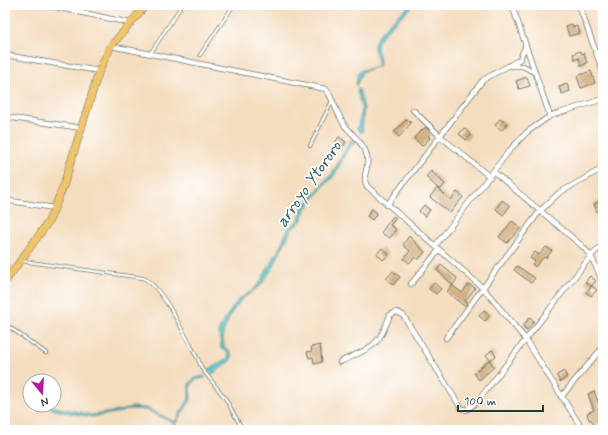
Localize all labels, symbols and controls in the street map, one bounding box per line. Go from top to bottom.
water label: arroyo Ytororo [271,136,347,231]
north arrow [22,373,62,413]
scale bar [458,387,543,413]
text: N [39,394,50,409]
text: 100 m [464,394,496,410]

